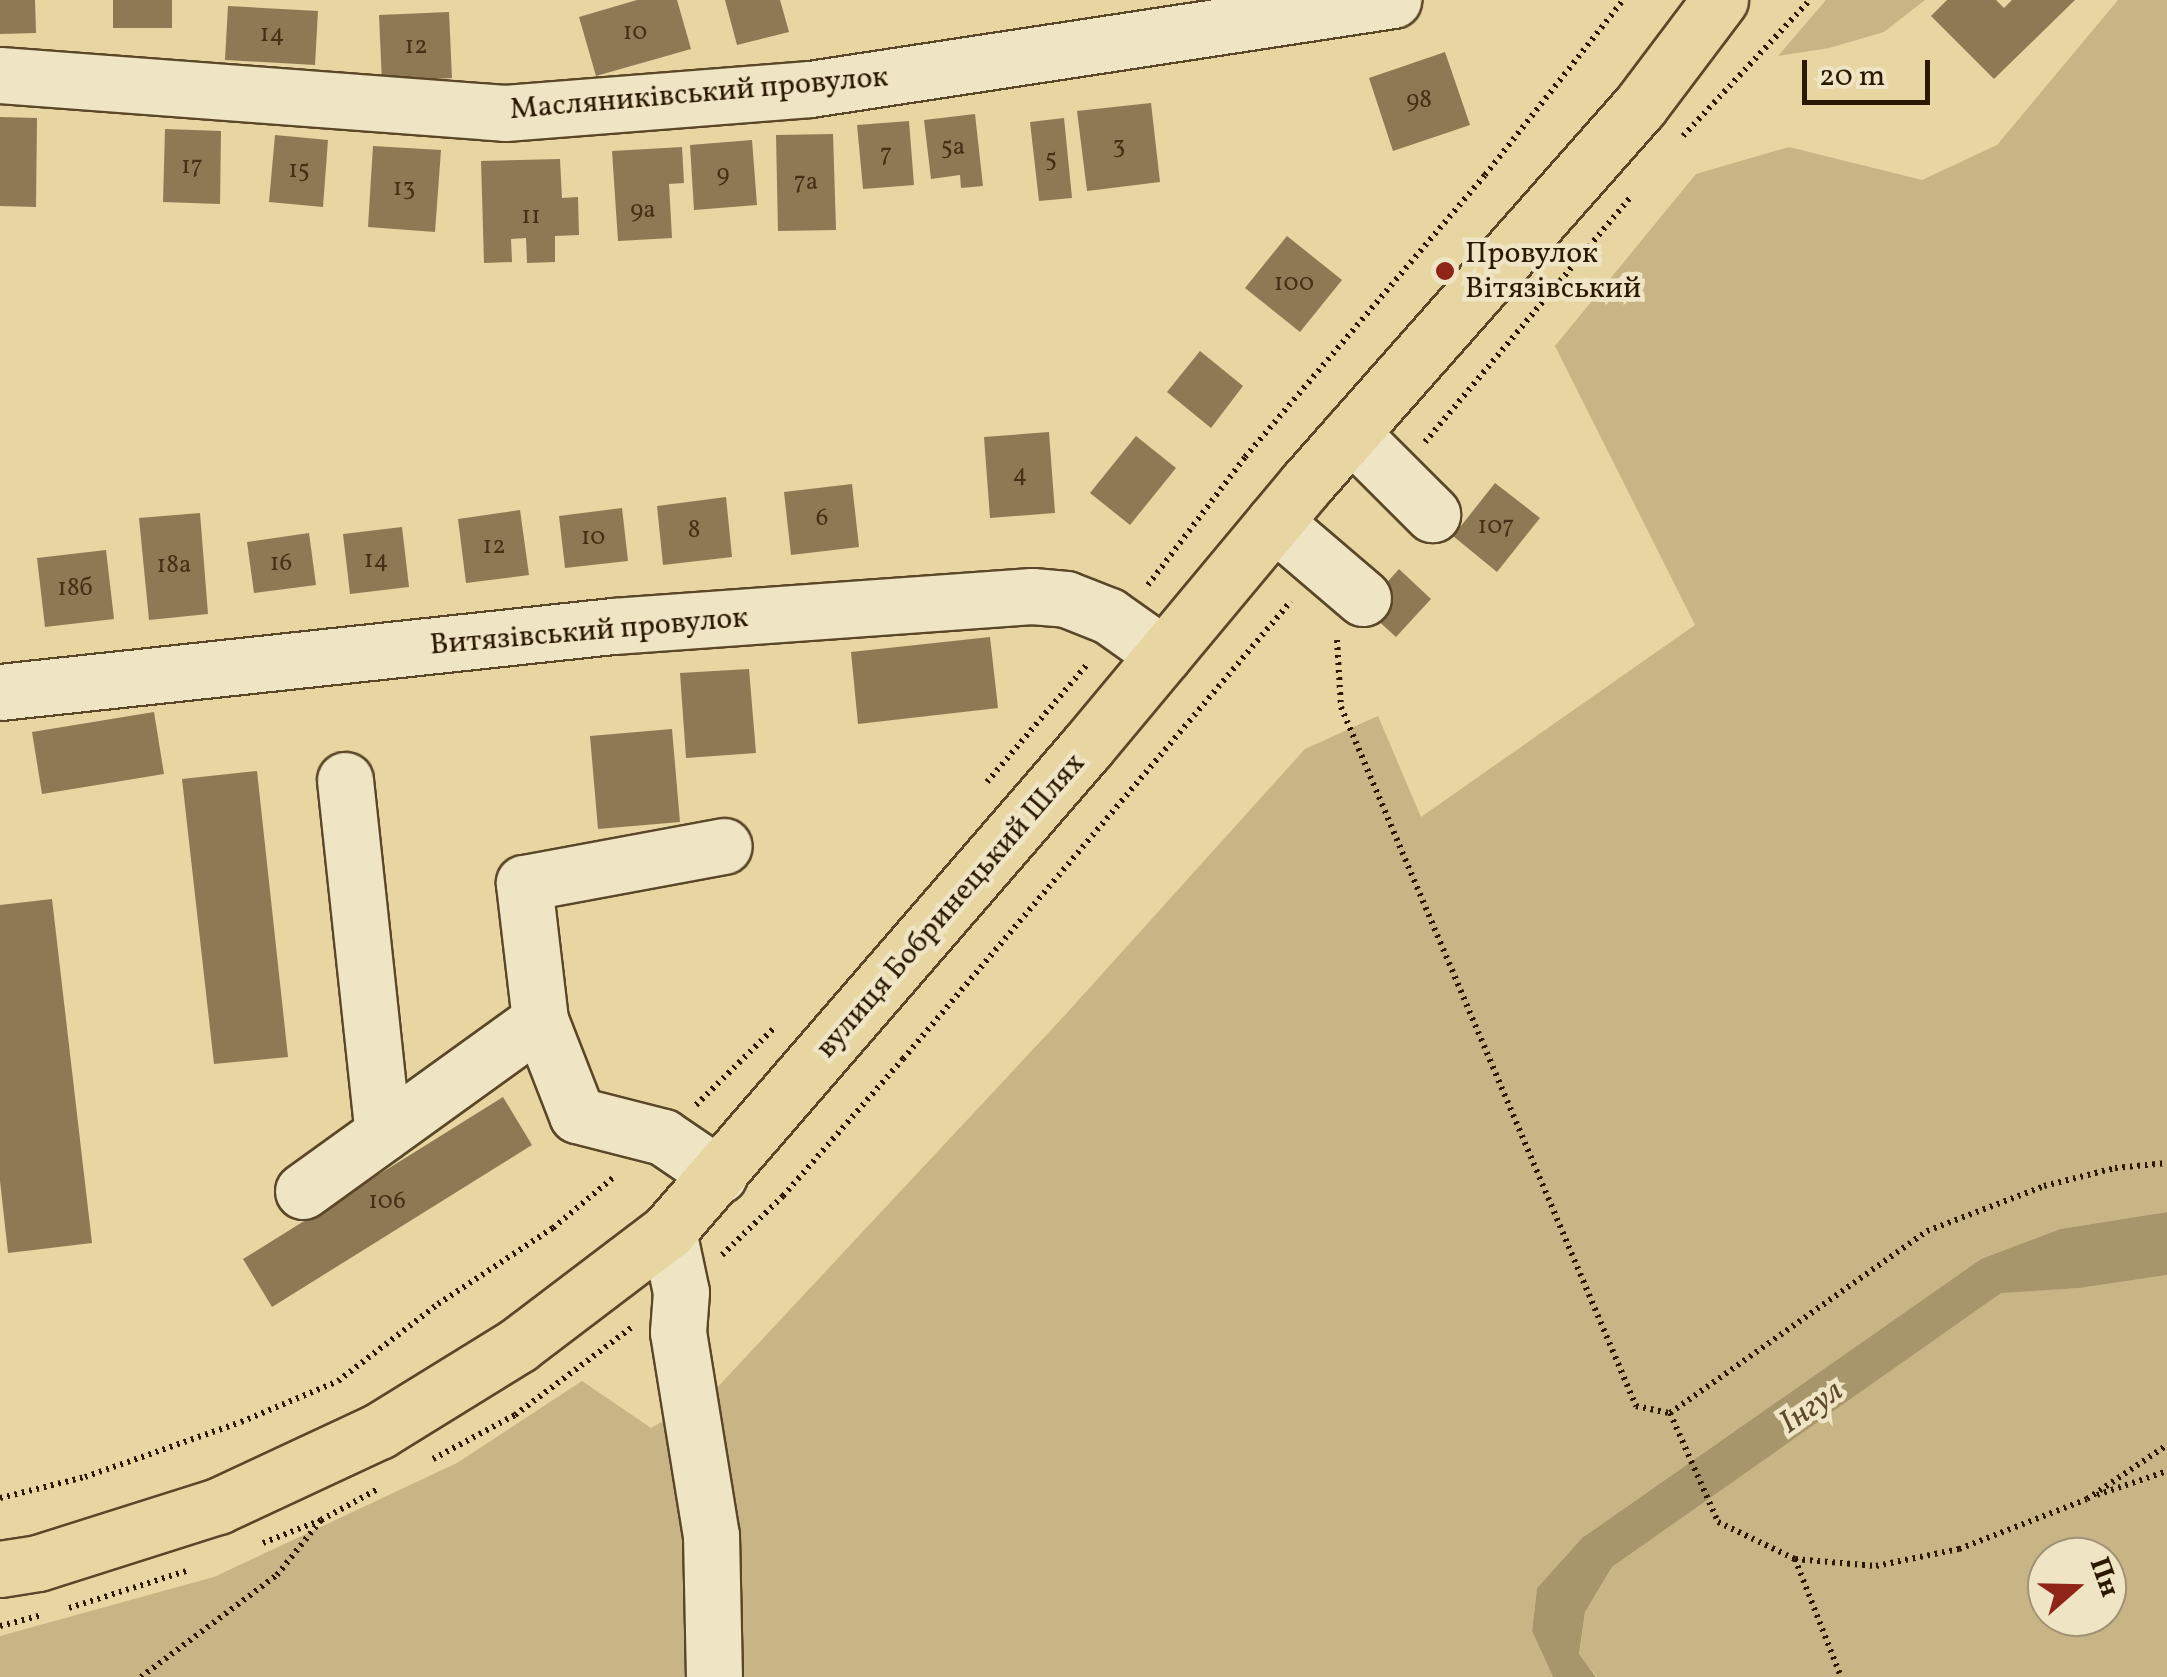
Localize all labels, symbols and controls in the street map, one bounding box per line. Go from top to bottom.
house number: 10 [623,18,647,48]
house number: 14 [260,20,284,50]
house number: 12 [404,32,428,62]
scale bar [1807,40,1934,102]
text: 20 m [1819,56,1885,98]
street label: Масляниківський провулок [508,60,890,128]
house number: 98 [1406,86,1432,116]
house number: 3 [1113,132,1125,162]
house number: 5а [941,133,965,163]
house number: 7 [880,140,892,170]
house number: 5 [1045,145,1057,175]
house number: 17 [181,152,203,182]
house number: 15 [288,156,310,186]
house number: 9 [717,160,729,190]
house number: 7а [794,168,818,198]
house number: 13 [393,174,415,204]
house number: 9а [630,196,656,226]
house number: 11 [521,202,541,232]
place label: Провулок Вітязівський [1465,236,1641,306]
marker: Провулок Вітязівський [1434,260,1456,282]
house number: 100 [1274,269,1314,299]
house number: 4 [1013,460,1027,490]
house number: 6 [816,504,828,534]
house number: 107 [1478,512,1514,542]
house number: 8 [688,516,700,546]
house number: 10 [581,523,605,553]
house number: 12 [482,532,506,562]
house number: 14 [364,546,388,576]
house number: 16 [270,549,292,579]
house number: 18а [157,551,191,581]
house number: 18б [57,574,93,604]
street label: Витязівський провулок [428,600,750,664]
street label: вулиця Бобринецький Шлях [809,746,1093,1066]
house number: 106 [368,1187,406,1217]
water label: Інгул [1773,1373,1851,1443]
north arrow [2027,1537,2127,1637]
text: Пн [2079,1552,2129,1603]

